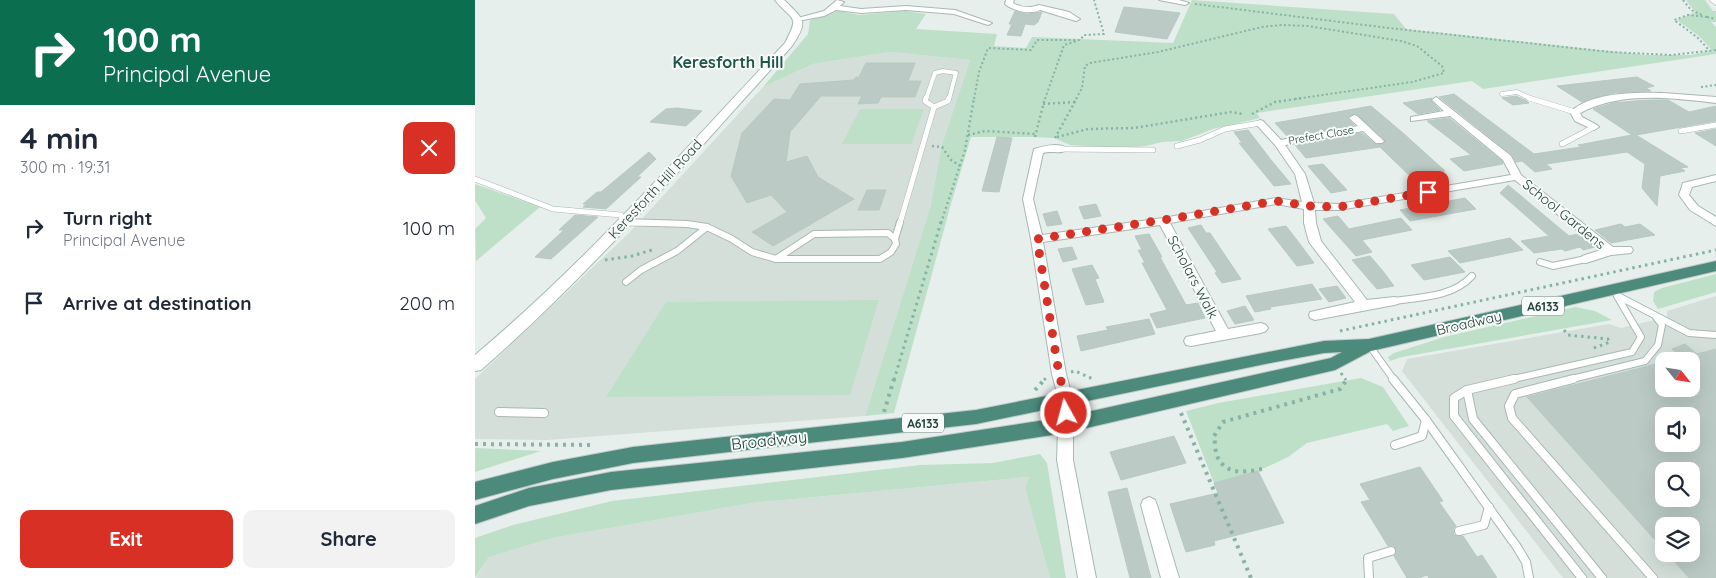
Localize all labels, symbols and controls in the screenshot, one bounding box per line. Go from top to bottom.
text: 100 m [103,17,202,61]
icon: right [20,20,85,85]
district label: Keresforth Hill [672,52,784,72]
text: Principal Avenue [103,60,271,88]
text: 4 min [20,119,99,157]
button: close [403,122,455,174]
street label: Prefect Close [1287,122,1355,148]
street label: Keresforth Hill Road [604,135,706,243]
text: 300 m · 19:31 [20,157,110,177]
pin [1407,171,1449,213]
street label: School Gardens [1519,175,1609,253]
icon: arrive [1414,178,1442,206]
text: Turn right [63,206,152,230]
icon: right [20,214,48,242]
text: 100 m [403,216,455,240]
text: Principal Avenue [63,230,185,250]
street label: Scholars Walk [1164,232,1222,322]
icon: arrive [20,289,48,317]
text: Arrive at destination [63,291,252,315]
text: 200 m [399,291,455,315]
road number: A6133 [1522,296,1564,316]
street label: Broadway [1435,307,1503,339]
north arrow [1655,352,1700,398]
map controls [1655,352,1700,562]
position arrow [1039,386,1091,438]
button: sound [1655,407,1700,452]
road number: A6133 [902,413,944,432]
street label: Broadway [730,426,808,454]
button: search [1655,462,1700,507]
button: Exit [20,510,233,568]
button: Share [243,510,455,568]
button: layers [1655,517,1700,562]

